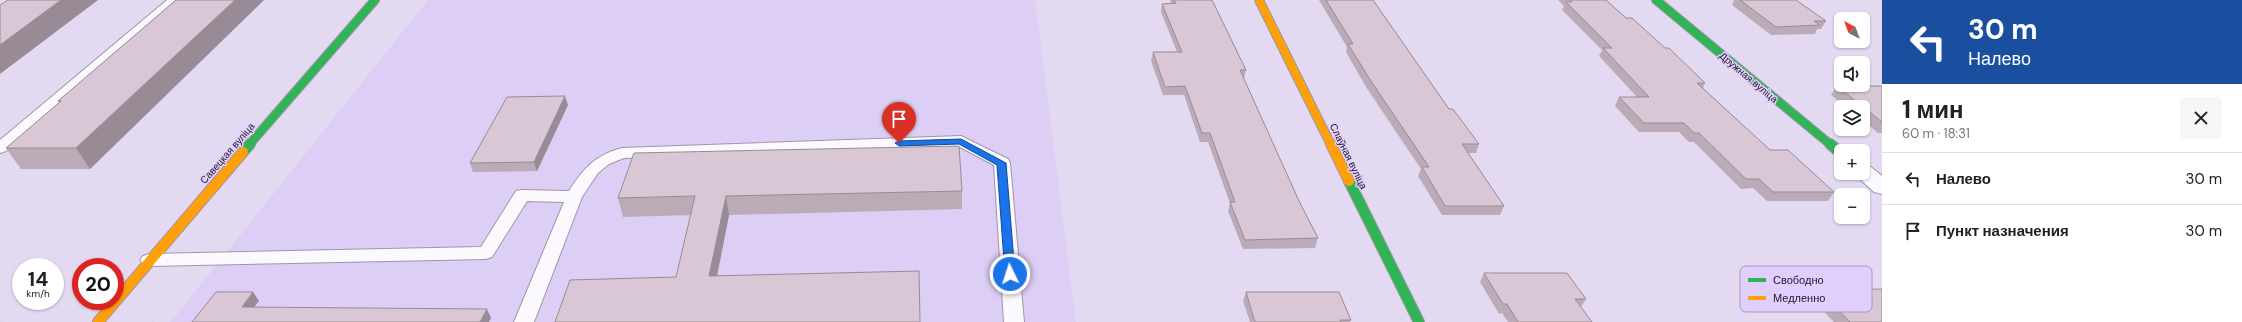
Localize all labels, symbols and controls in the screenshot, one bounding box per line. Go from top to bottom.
text: 30 m [1968,11,2038,48]
north arrow [1834,12,1870,48]
map controls [1834,12,1870,224]
icon: left [1902,16,1954,68]
text: Налево [1968,47,2031,71]
street label: Дружная вуліца [1717,49,1781,106]
button: sound [1834,56,1870,92]
text: 1 мин [1902,94,1963,125]
button: close [2180,97,2222,139]
button: layers [1834,100,1870,136]
pin [882,102,916,143]
icon: arrive [888,108,910,130]
street label: Савецкая вуліца [197,120,258,187]
street label: Слаўная вуліца [1327,121,1370,192]
text: 60 m · 18:31 [1902,125,1970,142]
button: + [1834,144,1870,180]
icon: left [1902,168,1924,190]
text: Налево [1936,169,1991,189]
text: 30 m [2186,169,2222,189]
button: − [1834,188,1870,224]
icon: arrive [1902,220,1924,242]
text: Пункт назначения [1936,221,2069,241]
text: 30 m [2186,221,2222,241]
position arrow [989,253,1031,295]
speed limit sign: 20 [72,258,124,310]
text: 14 [28,266,48,292]
legend [1740,266,1872,312]
text: Свободно [1773,273,1824,287]
text: km/h [26,287,50,300]
text: Медленно [1773,291,1825,305]

